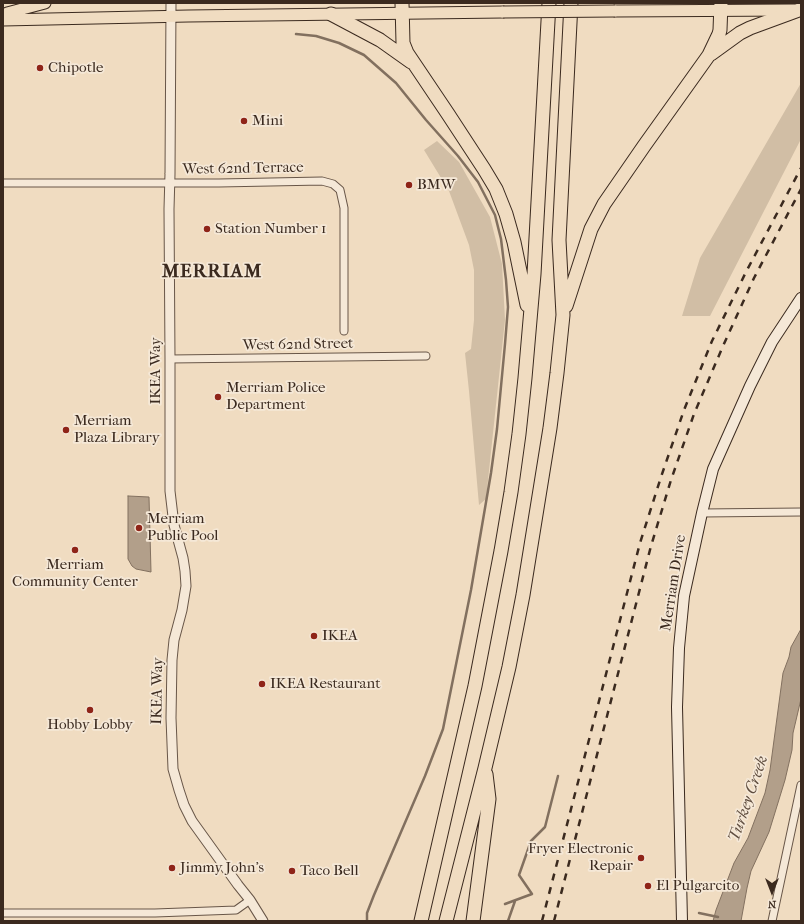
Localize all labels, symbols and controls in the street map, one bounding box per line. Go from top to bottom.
place label: Chipotle [48,59,103,77]
marker: Chipotle [35,63,45,73]
place label: Mini [252,112,283,130]
marker: Mini [239,116,249,126]
street label: West 62nd Terrace [182,159,304,179]
place label: BMW [417,176,455,194]
marker: BMW [404,180,414,190]
place label: Station Number 1 [215,220,326,238]
marker: Station Number 1 [202,224,212,234]
district label: MERRIAM [162,261,262,283]
street label: West 62nd Street [242,335,354,355]
street label: IKEA Way [147,337,165,405]
place label: Merriam Police Department [226,379,325,414]
marker: Merriam Police Department [213,392,223,402]
place label: Merriam Plaza Library [74,412,160,447]
marker: Merriam Plaza Library [61,425,71,435]
place label: Merriam Public Pool [147,510,218,545]
marker: Merriam Public Pool [134,523,144,533]
street label: Merriam Drive [657,533,691,633]
marker: Merriam Community Center [70,545,80,555]
place label: Merriam Community Center [12,556,138,591]
place label: IKEA [322,627,358,645]
marker: IKEA [309,631,319,641]
street label: IKEA Way [148,657,168,725]
place label: IKEA Restaurant [270,675,380,693]
marker: IKEA Restaurant [257,679,267,689]
marker: Hobby Lobby [85,705,95,715]
place label: Hobby Lobby [47,716,133,734]
water label: Turkey Creek [725,753,773,845]
place label: Fryer Electronic Repair [528,840,633,875]
marker: Fryer Electronic Repair [636,853,646,863]
place label: Jimmy John's [180,859,264,877]
place label: Taco Bell [300,862,359,880]
marker: Jimmy John's [167,863,177,873]
marker: Taco Bell [287,866,297,876]
north arrow [752,872,792,912]
place label: El Pulgarcito [656,877,739,895]
marker: El Pulgarcito [643,881,653,891]
text: N [768,898,776,911]

